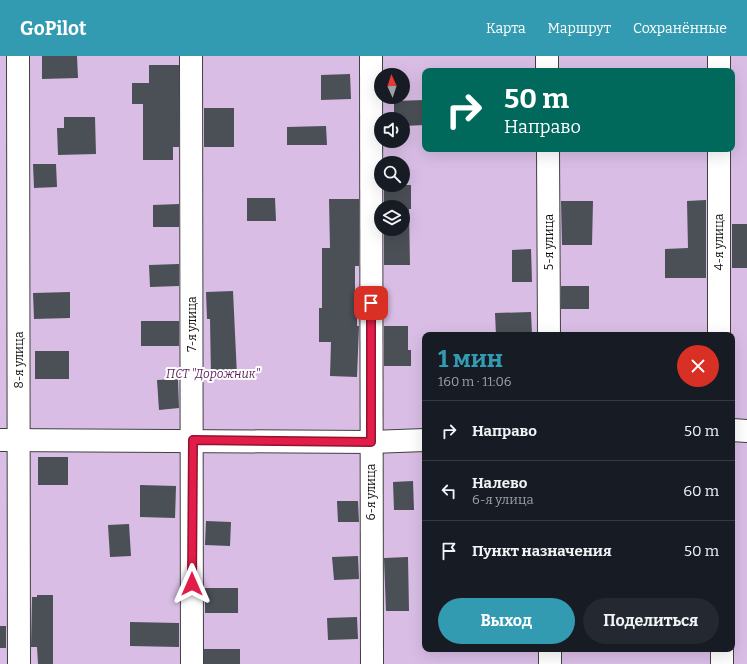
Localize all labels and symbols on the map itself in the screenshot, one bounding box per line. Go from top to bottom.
north arrow [374,68,410,104]
street label: 5-я улица [542,213,556,270]
street label: 4-я улица [712,213,726,270]
pin [354,286,388,320]
street label: 7-я улица [185,296,199,352]
street label: 8-я улица [12,331,26,389]
park label: ПСТ "Дорожник" [166,367,260,381]
street label: 6-я улица [364,463,378,520]
position arrow [171,563,213,605]

